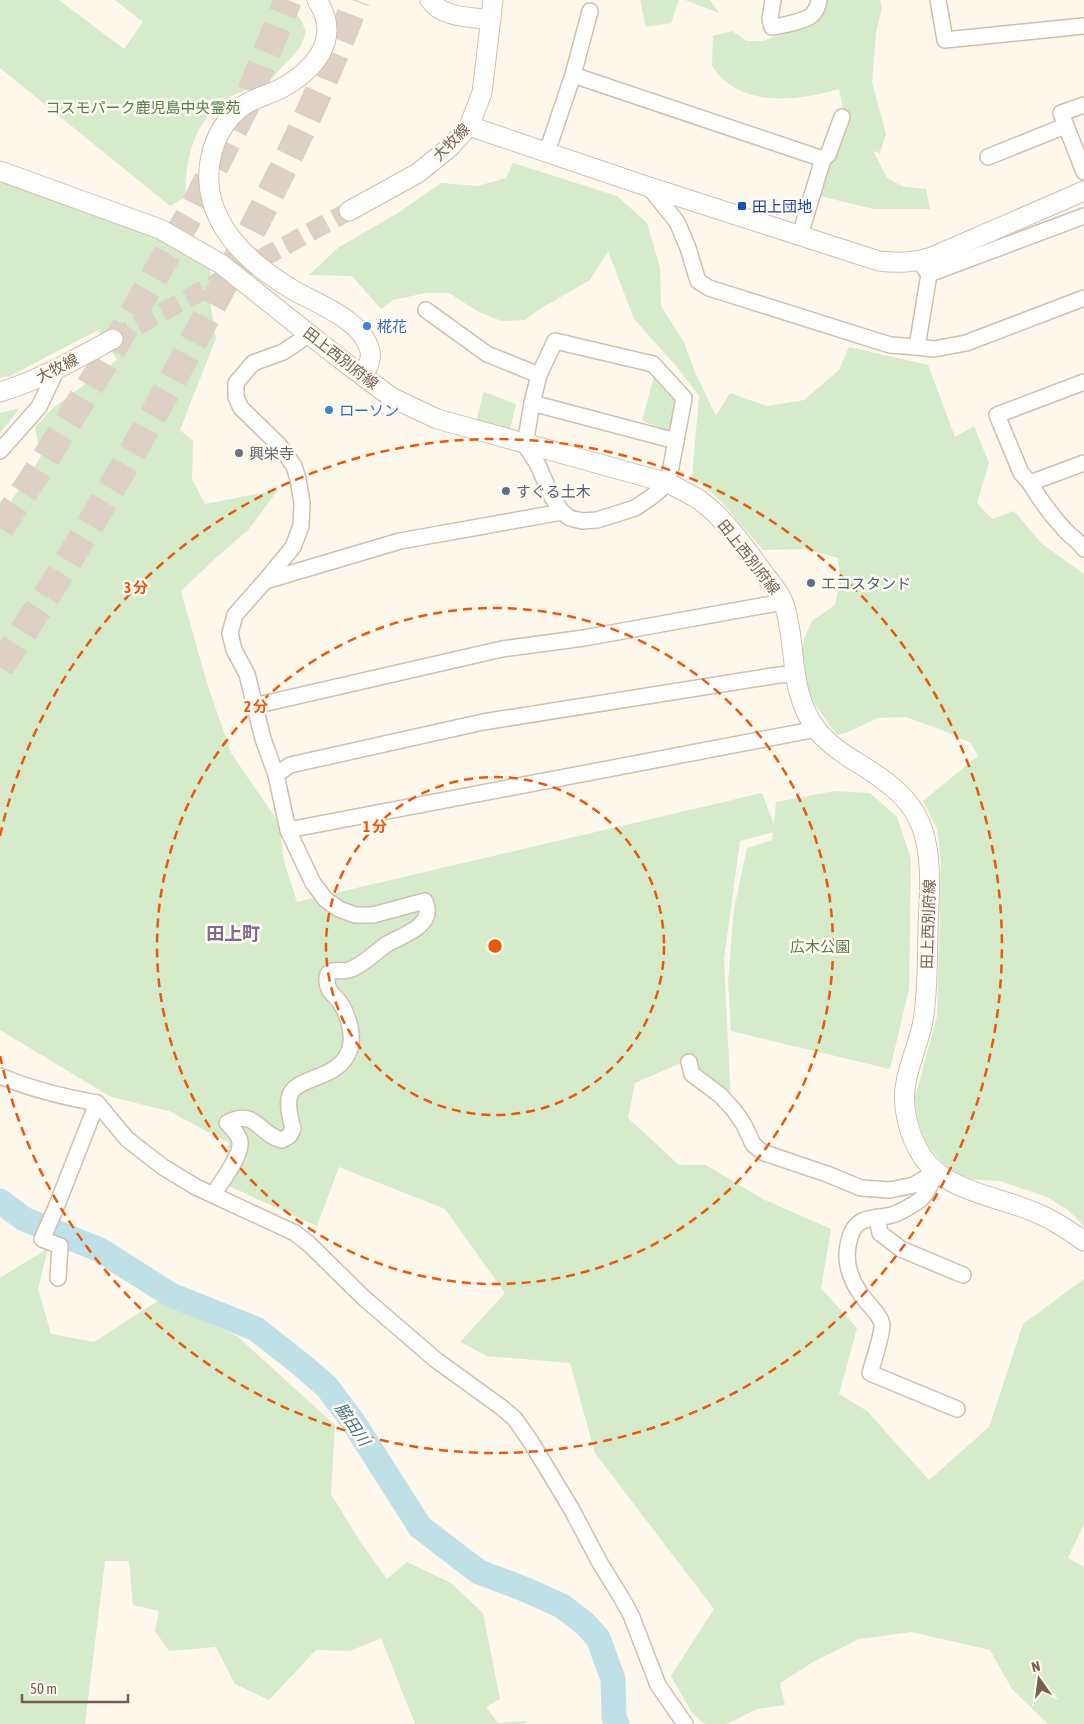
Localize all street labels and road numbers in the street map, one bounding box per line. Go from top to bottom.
street label: 大牧線 [429,120,473,164]
street label: 田上西別府線 [300,324,382,392]
street label: 大牧線 [33,350,81,386]
street label: 田上西別府線 [715,516,783,598]
street label: 田上西別府線 [918,879,938,969]

